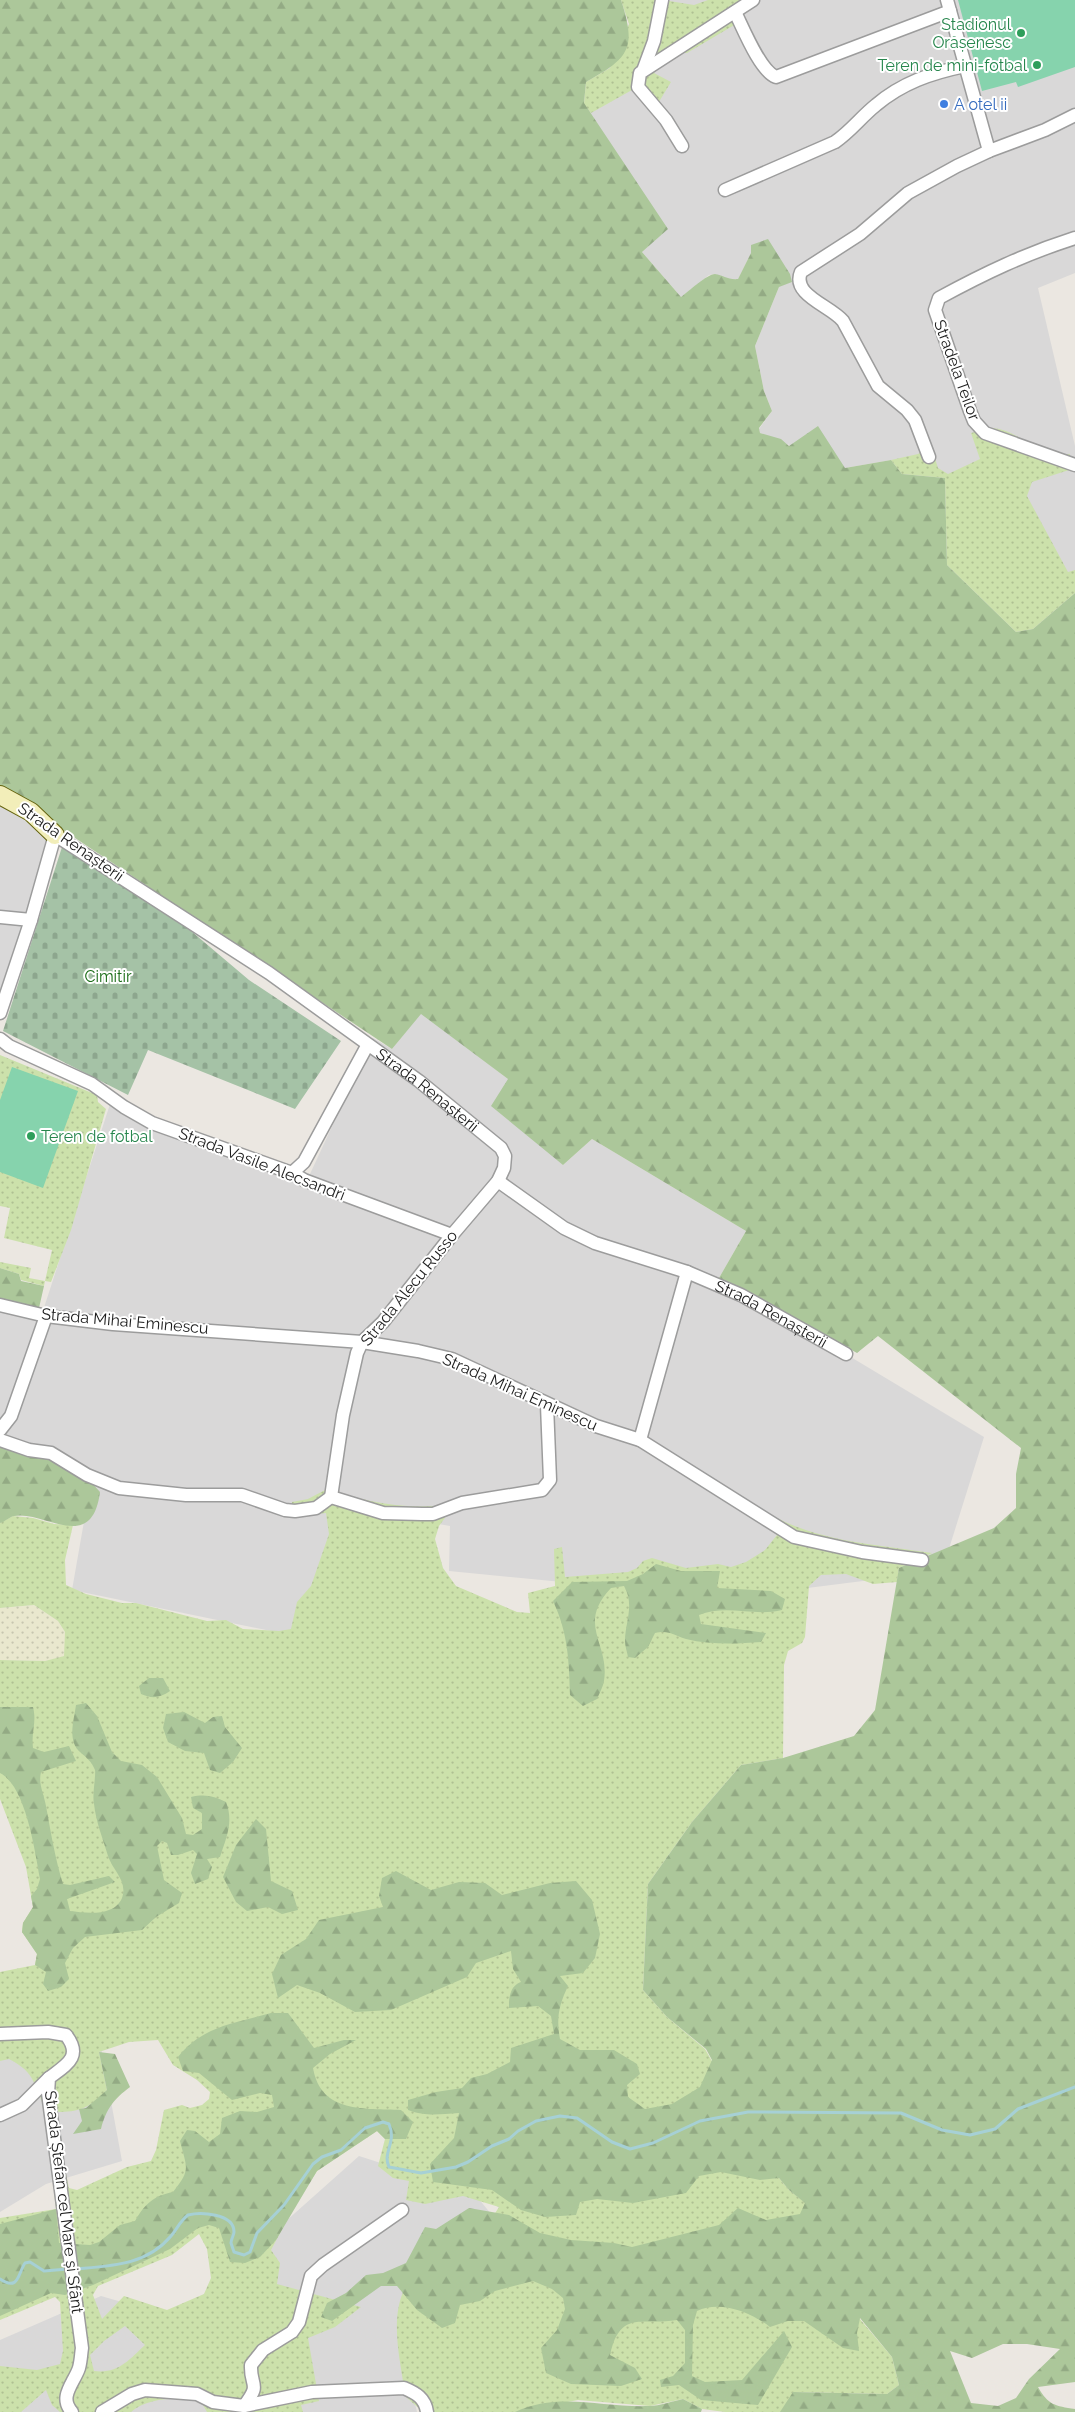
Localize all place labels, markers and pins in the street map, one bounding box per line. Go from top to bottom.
place label: Stadionul Orășenesc [932,15,1012,52]
marker: Stadionul Orășenesc [1015,27,1027,39]
place label: Teren de mini-fotbal [878,56,1028,75]
marker: Teren de mini-fotbal [1031,59,1043,71]
place label: A otel ii [954,95,1007,114]
marker: A otel ii [938,98,950,110]
place label: Teren de fotbal [41,1127,153,1146]
marker: Teren de fotbal [25,1130,37,1142]

